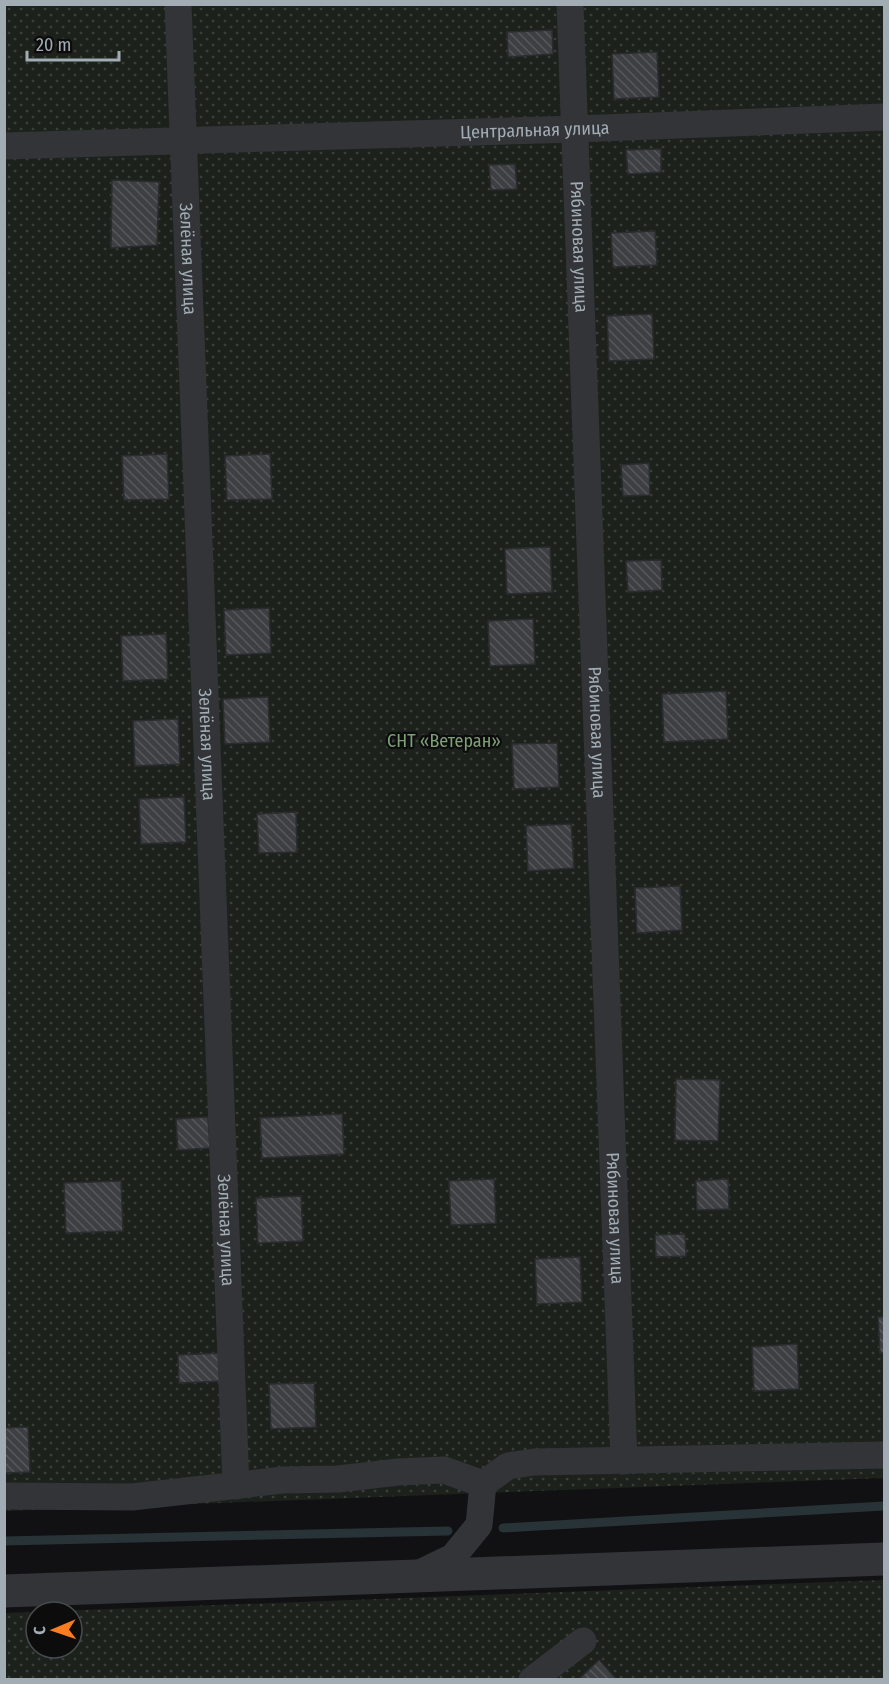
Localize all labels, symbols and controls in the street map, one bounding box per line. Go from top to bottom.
scale bar [27,24,118,62]
text: 20 m [36,34,71,56]
street label: Центральная улица [460,117,610,143]
street label: Рябиновая улица [566,181,592,313]
street label: Зелёная улица [175,202,201,315]
street label: Рябиновая улица [584,666,610,799]
street label: Зелёная улица [194,688,220,801]
park label: СНТ «Ветеран» [387,730,501,752]
street label: Рябиновая улица [602,1152,628,1285]
street label: Зелёная улица [213,1174,239,1287]
north arrow [24,1600,84,1660]
text: С [30,1625,49,1635]

